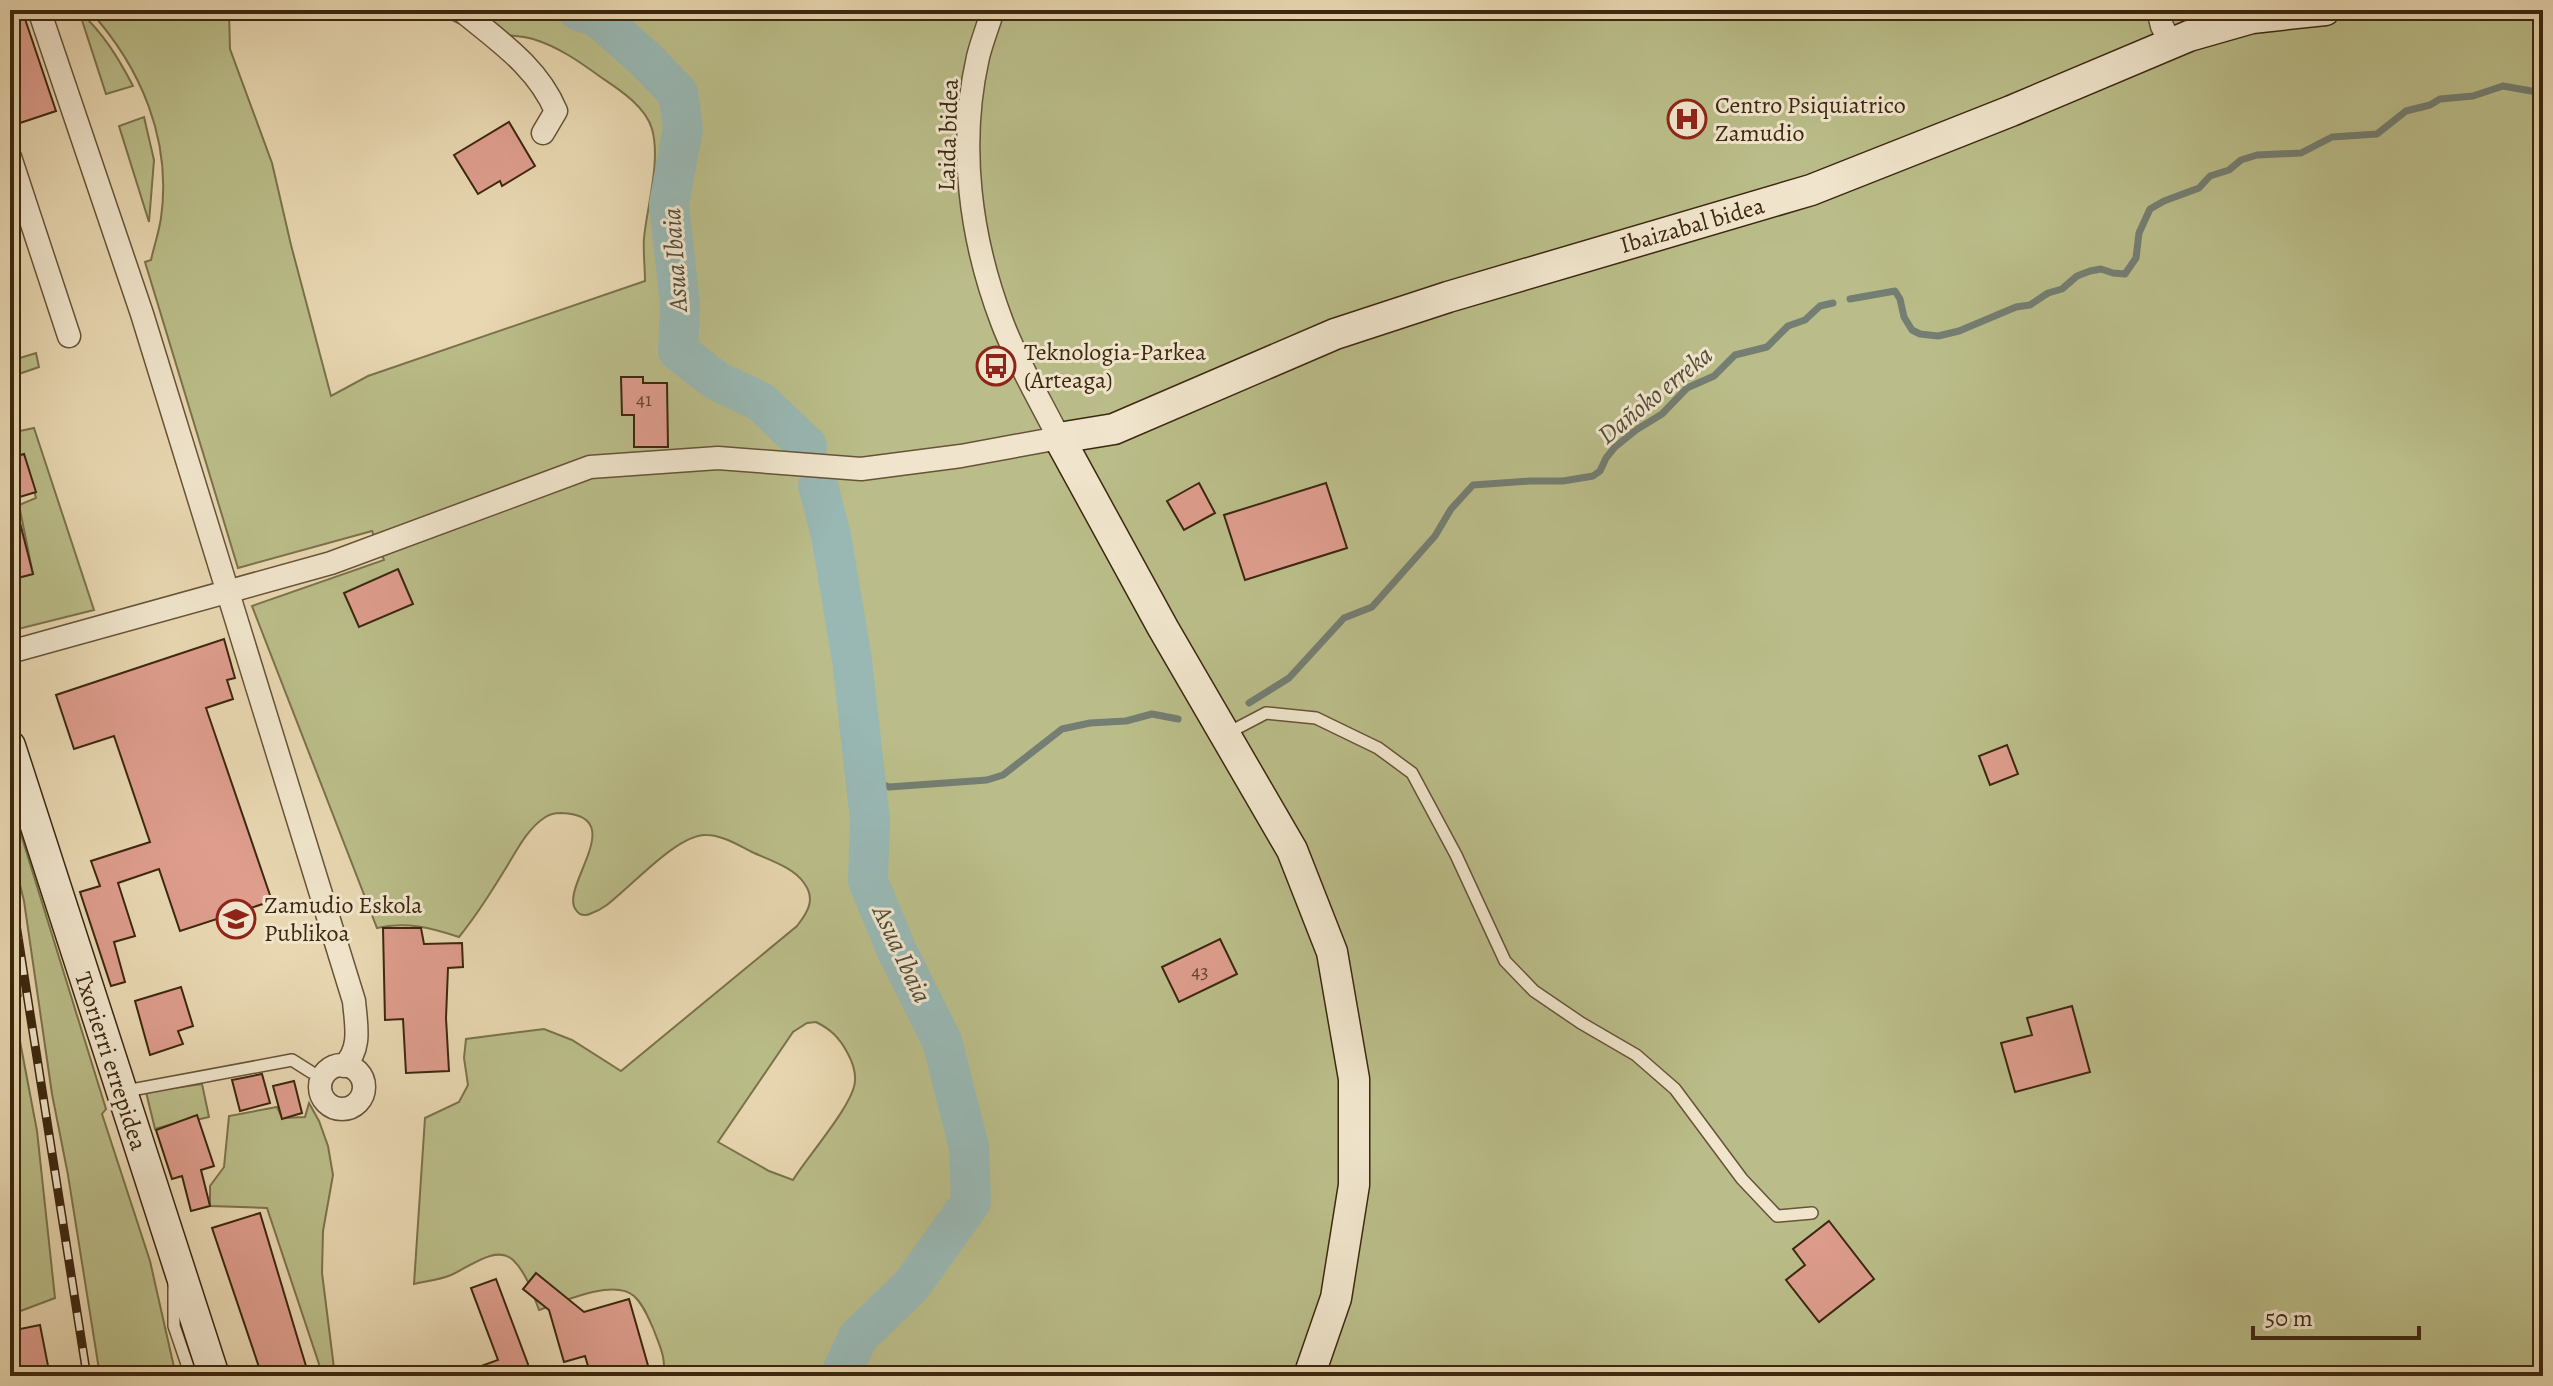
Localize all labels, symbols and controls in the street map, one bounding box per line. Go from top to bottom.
street label: Laida bidea [930,77,966,192]
place label: Centro Psiquiatrico Zamudio [1715,89,1906,149]
hospital icon: Centro Psiquiatrico Zamudio [1666,98,1708,140]
street label: Ibaizabal bidea [1616,189,1769,261]
water label: Asua Ibaia [654,207,696,315]
place label: Teknologia-Parkea (Arteaga) [1024,336,1207,396]
water label: Dañoko erreka [1590,338,1720,452]
bus stop icon: Teknologia-Parkea (Arteaga) [975,345,1017,387]
house number: 41 [636,386,652,413]
place label: Zamudio Eskola Publikoa [264,889,423,949]
school or university icon: Zamudio Eskola Publikoa [215,898,257,940]
water label: Asua Ibaia [863,898,940,1009]
house number: 43 [1191,958,1209,985]
street label: Txorierri errepidea [67,968,155,1155]
scale bar [2253,1290,2419,1340]
text: 50 m [2265,1302,2313,1334]

